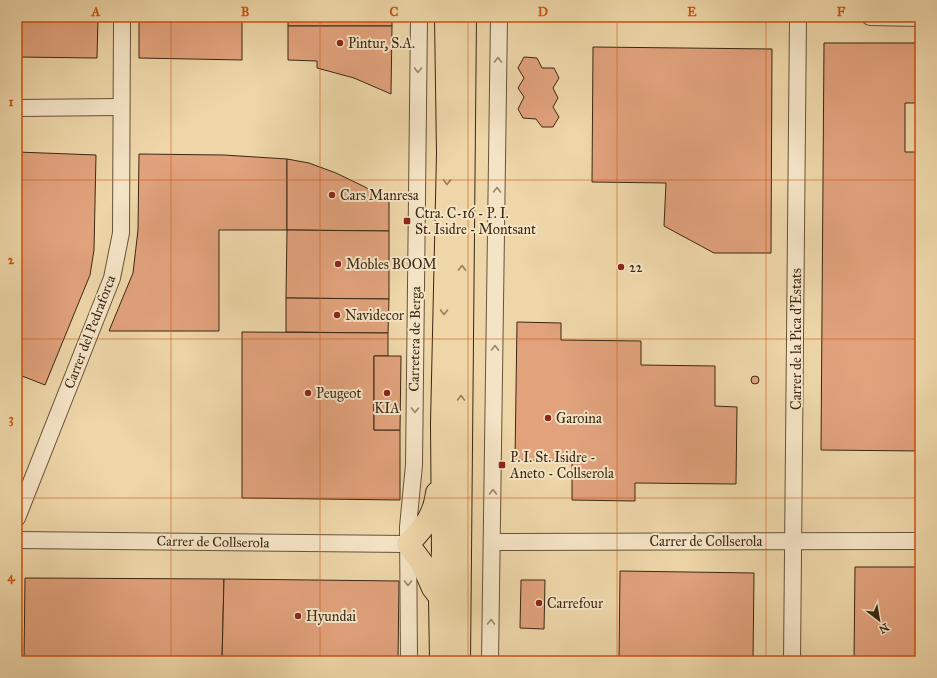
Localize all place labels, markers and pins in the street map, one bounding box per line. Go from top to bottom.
place label: Pintur, S.A. [348,35,415,52]
marker: Pintur, S.A. [335,38,345,48]
place label: Cars Manresa [340,187,419,204]
marker: Cars Manresa [327,190,337,200]
place label: Ctra. C-16 - P. I. St. Isidre - Montsant [415,205,536,238]
marker: Ctra. C-16 - P. I. St. Isidre - Montsant [402,216,412,226]
place label: Mobles BOOM [346,256,437,273]
marker: Mobles BOOM [333,259,343,269]
place label: 22 [629,259,643,276]
marker: 22 [616,262,626,272]
place label: Navidecor [345,307,405,324]
marker: Navidecor [332,310,342,320]
place label: Peugeot [316,385,361,402]
marker: Peugeot [303,388,313,398]
marker: KIA [382,388,392,398]
place label: KIA [374,400,400,417]
place label: Garoina [556,410,602,427]
marker: Garoina [543,413,553,423]
place label: P. I. St. Isidre - Aneto - Collserola [509,449,614,482]
marker: P. I. St. Isidre - Aneto - Collserola [497,460,507,470]
place label: Carrefour [547,595,604,612]
marker: Carrefour [534,598,544,608]
place label: Hyundai [306,608,356,625]
marker: Hyundai [293,611,303,621]

